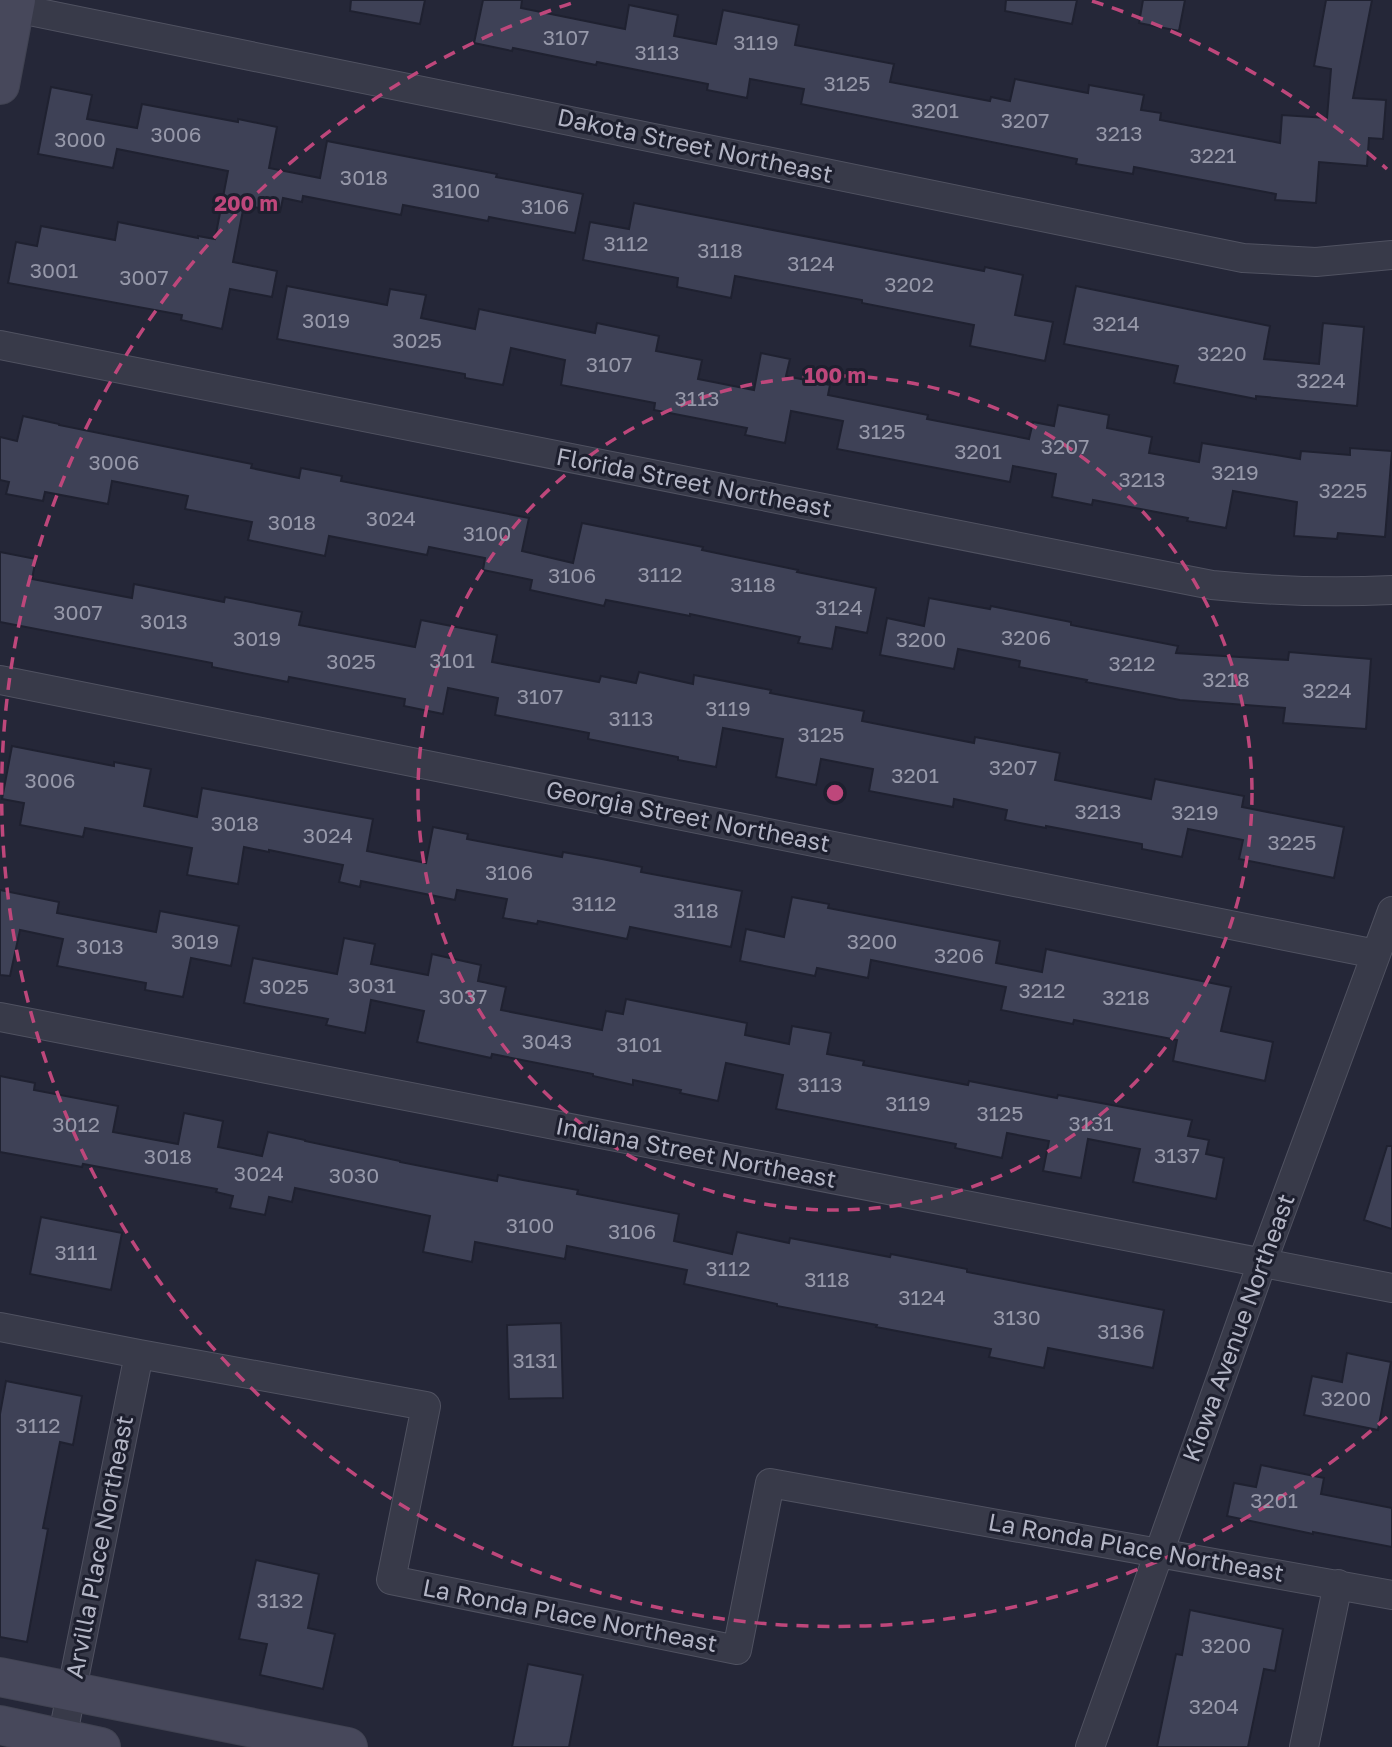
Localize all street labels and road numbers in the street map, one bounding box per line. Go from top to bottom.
street label: Dakota Street Northeast [555,101,836,188]
street label: Florida Street Northeast [554,441,834,522]
street label: Georgia Street Northeast [544,774,833,857]
street label: Indiana Street Northeast [554,1110,839,1193]
street label: Kiowa Avenue Northeast [1176,1190,1300,1465]
street label: Arvilla Place Northeast [59,1413,138,1681]
street label: La Ronda Place Northeast [986,1506,1286,1587]
street label: La Ronda Place Northeast [420,1572,720,1657]

